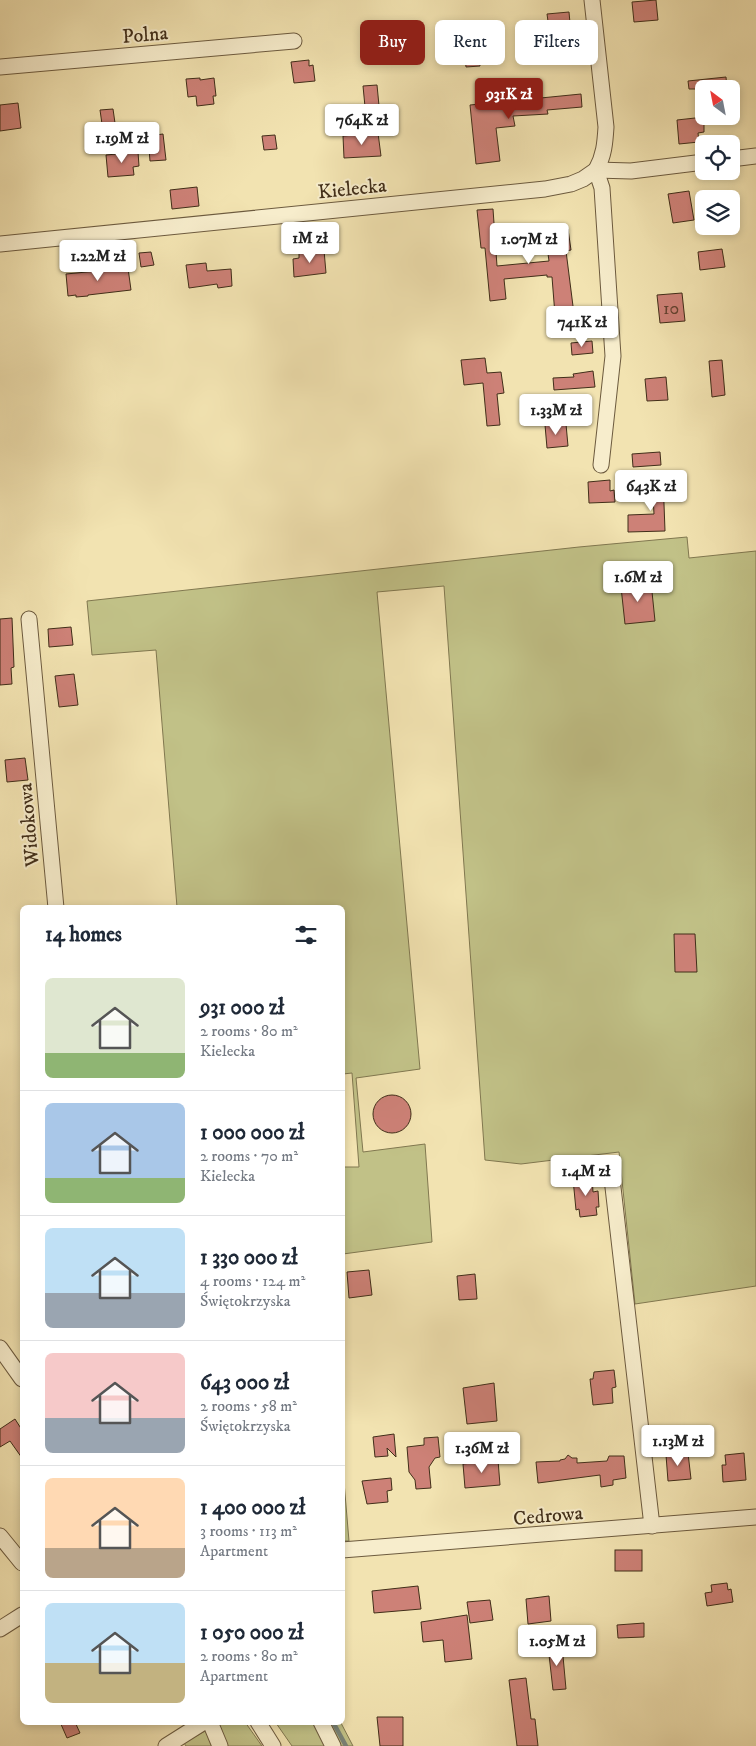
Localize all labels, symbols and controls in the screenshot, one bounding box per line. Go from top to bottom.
chip: Buy [360,20,425,65]
chip: Rent [435,20,505,65]
chip: Filters [515,20,598,65]
street label: Polna [121,21,170,50]
pin: 931K zł [463,78,555,120]
north arrow [695,80,740,125]
map controls [695,80,740,235]
text: 931K zł [486,84,532,104]
pin: 764K zł [316,104,408,146]
text: 764K zł [336,110,388,130]
pin: 1.19M zł [70,121,174,164]
text: 1.19M zł [95,128,149,148]
button: locate [695,135,740,180]
street label: Kielecka [317,173,388,206]
button: layers [695,190,740,235]
pin: 1M zł [275,222,345,264]
pin: 1.07M zł [477,222,581,265]
text: 1M zł [292,228,328,248]
text: 1.07M zł [501,229,557,249]
pin: 1.22M zł [46,240,150,282]
text: 1.22M zł [70,246,126,266]
house number: 10 [663,298,679,320]
pin: 741K zł [536,306,628,348]
text: 741K zł [557,312,607,332]
pin: 1.33M zł [504,394,608,436]
text: 1.33M zł [530,400,582,420]
pin: 643K zł [605,470,697,512]
text: 643K zł [626,476,676,496]
pin: 1.6M zł [592,560,684,603]
text: 1.6M zł [614,567,662,587]
street label: Widokowa [13,782,46,869]
icon: filters [292,921,320,949]
text: 14 homes [45,922,122,948]
text: 931 000 zł [200,995,284,1021]
icon: home [85,998,145,1058]
text: 2 rooms · 80 m² [200,1021,298,1041]
text: Kielecka [200,1041,255,1061]
text: 1 000 000 zł [200,1120,304,1146]
icon: home [85,1123,145,1183]
text: 2 rooms · 70 m² [200,1146,298,1166]
pin: 1.4M zł [540,1154,632,1197]
text: 1.4M zł [562,1161,610,1181]
text: Kielecka [200,1166,255,1186]
text: 1 330 000 zł [200,1245,298,1271]
icon: home [85,1248,145,1308]
text: 4 rooms · 124 m² [200,1271,305,1291]
text: Świętokrzyska [200,1291,291,1311]
text: 643 000 zł [200,1370,289,1396]
icon: home [85,1373,145,1433]
text: 2 rooms · 58 m² [200,1396,297,1416]
text: Świętokrzyska [200,1416,291,1436]
pin: 1.13M zł [626,1424,730,1467]
text: 1.13M zł [652,1431,704,1451]
pin: 1.36M zł [430,1432,534,1474]
text: 1.36M zł [455,1438,509,1458]
text: 1 400 000 zł [200,1495,305,1521]
icon: home [85,1498,145,1558]
street label: Cedrowa [512,1501,585,1532]
text: 3 rooms · 113 m² [200,1521,297,1541]
text: Apartment [200,1541,268,1561]
text: 1 050 000 zł [200,1620,304,1646]
icon: home [85,1623,145,1683]
pin: 1.05M zł [505,1624,609,1667]
text: 1.05M zł [529,1631,585,1651]
text: 2 rooms · 80 m² [200,1646,298,1666]
text: Apartment [200,1666,268,1686]

